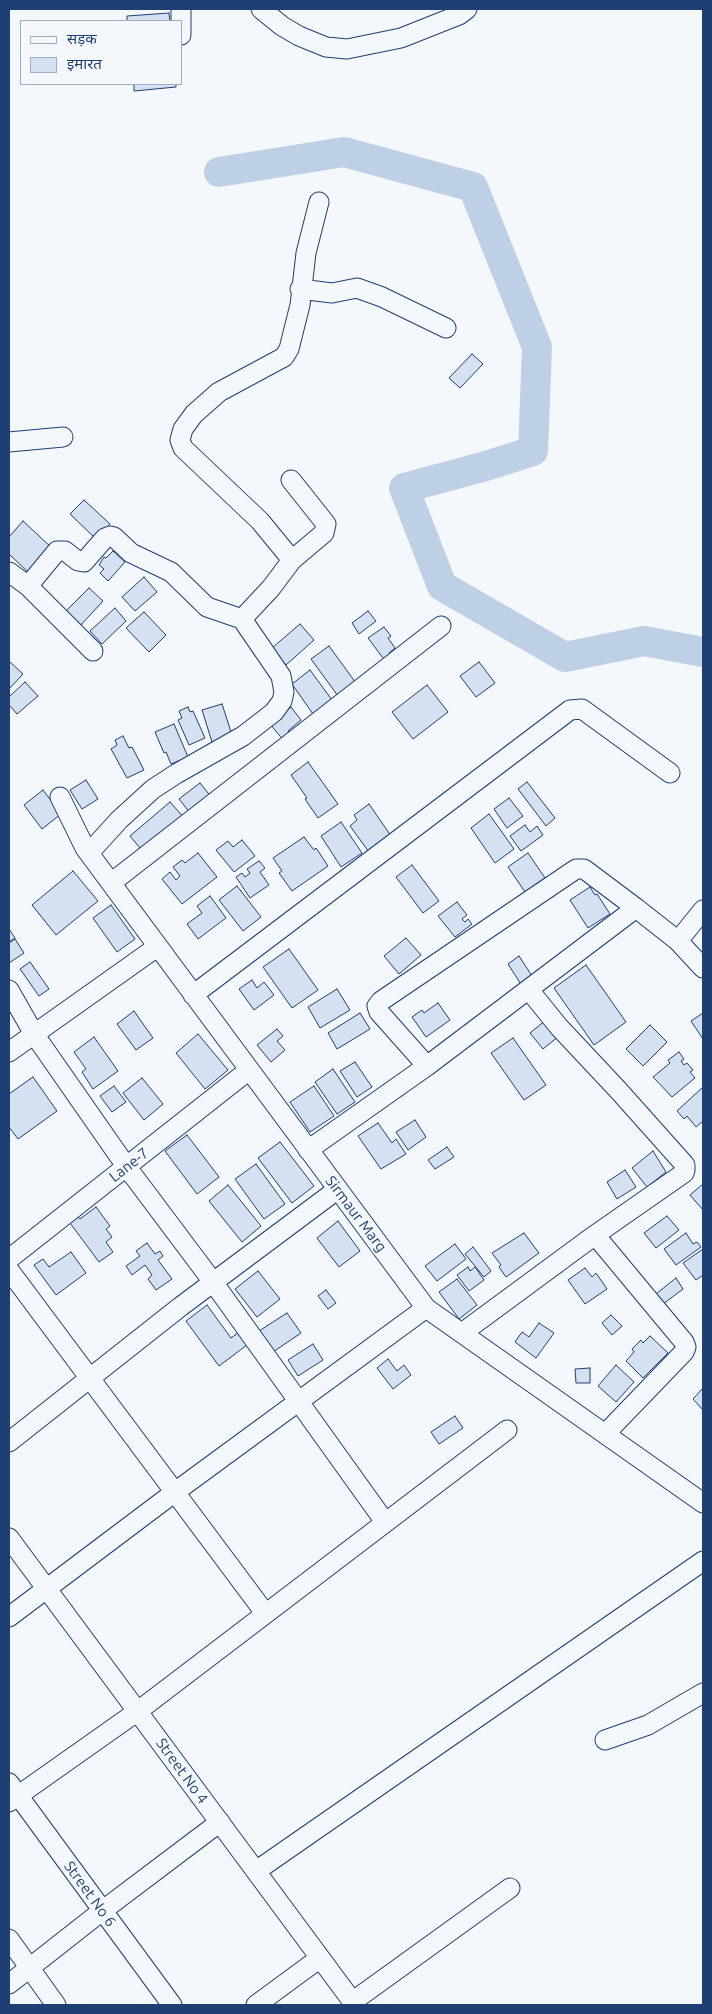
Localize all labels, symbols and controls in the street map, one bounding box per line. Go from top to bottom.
legend [20,20,182,85]
text: सड़क [67,30,97,47]
text: इमारत [67,55,102,72]
street label: Lane-7 [106,1144,152,1186]
street label: Sirmaur Marg [322,1172,390,1256]
street label: Street No 4 [152,1735,212,1807]
street label: Street No 6 [60,1858,120,1930]

